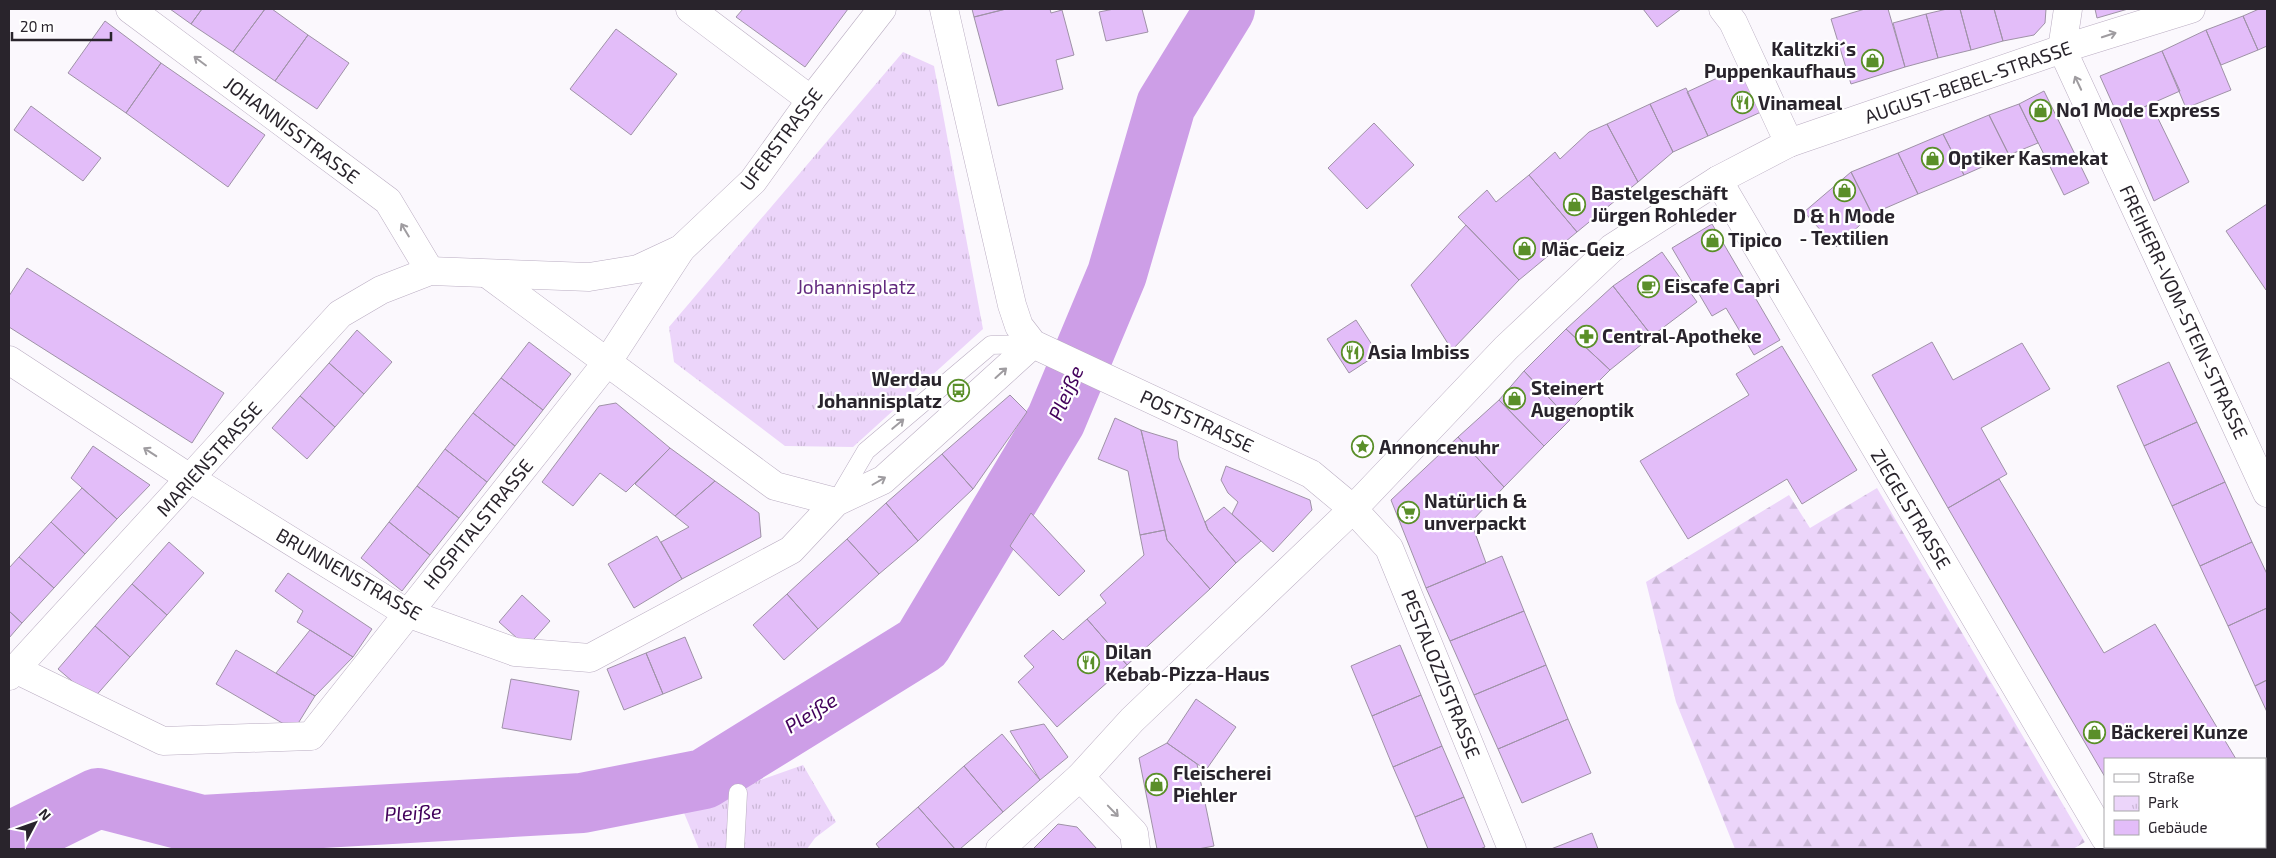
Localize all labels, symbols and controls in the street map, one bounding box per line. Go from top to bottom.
scale bar [12,10,111,42]
text: 20 m [20,17,54,35]
one-way arrow [2100,29,2116,39]
street label: AUGUST-BEBEL-STRASSE [1861,35,2074,128]
place label: Kalitzki´s Puppenkaufhaus [1704,37,1856,82]
shop icon: Kalitzki´s Puppenkaufhaus [1860,48,1884,72]
one-way arrow [193,56,207,66]
street label: JOHANNISSTRASSE [220,71,364,188]
one-way arrow [2072,76,2082,91]
street label: UFERSTRASSE [735,83,827,195]
restaurant icon: Vinameal [1730,91,1754,115]
place label: Vinameal [1758,91,1843,114]
shop icon: No1 Mode Express [2028,98,2052,122]
place label: No1 Mode Express [2056,98,2220,121]
shop icon: Optiker Kasmekat [1920,146,1944,170]
place label: Optiker Kasmekat [1948,146,2108,169]
shop icon: D & h Mode - Textilien [1832,178,1856,202]
place label: Bastelgeschäft Jürgen Rohleder [1591,181,1737,226]
street label: FREIHERR-VOM-STEIN-STRASSE [2115,181,2254,443]
shop icon: Bastelgeschäft Jürgen Rohleder [1563,192,1587,216]
place label: D & h Mode - Textilien [1793,204,1895,249]
one-way arrow [399,223,409,237]
shop icon: Tipico [1700,228,1724,252]
place label: Tipico [1728,228,1782,251]
shop icon: Mäc-Geiz [1513,237,1537,261]
place label: Mäc-Geiz [1541,237,1625,260]
cafe icon: Eiscafe Capri [1636,274,1660,298]
place label: Eiscafe Capri [1664,274,1780,297]
park label: Johannisplatz [796,275,916,298]
pharmacy icon: Central-Apotheke [1574,324,1598,348]
place label: Central-Apotheke [1602,324,1762,347]
restaurant icon: Asia Imbiss [1340,340,1364,364]
place label: Asia Imbiss [1368,340,1470,363]
water label: Pleiße [1042,361,1088,424]
place label: Werdau Johannisplatz [817,367,942,412]
one-way arrow [994,367,1007,379]
place label: Steinert Augenoptik [1531,376,1634,421]
bus stop icon: Werdau Johannisplatz [946,378,970,402]
street label: POSTSTRASSE [1137,384,1258,457]
shop icon: Steinert Augenoptik [1503,387,1527,411]
street label: MARIENSTRASSE [151,397,266,521]
one-way arrow [891,419,904,430]
place icon: Annoncenuhr [1351,435,1375,459]
place label: Annoncenuhr [1379,435,1499,458]
street label: ZIEGELSTRASSE [1867,445,1956,573]
one-way arrow [143,447,157,457]
street label: HOSPITALSTRASSE [418,454,537,593]
one-way arrow [872,476,887,486]
place label: Natürlich & unverpackt [1424,489,1527,534]
supermarket icon: Natürlich & unverpackt [1396,500,1420,524]
street label: BRUNNENSTRASSE [272,523,426,625]
street label: PESTALOZZISTRASSE [1397,586,1486,762]
place label: Dilan Kebab-Pizza-Haus [1105,640,1270,685]
restaurant icon: Dilan Kebab-Pizza-Haus [1077,651,1101,675]
water label: Pleiße [780,687,841,738]
shop icon: Bäckerei Kunze [2083,720,2107,744]
place label: Bäckerei Kunze [2111,720,2248,743]
legend [2104,758,2266,848]
place label: Fleischerei Piehler [1173,761,1272,806]
text: Straße [2148,768,2194,786]
shop icon: Fleischerei Piehler [1145,772,1169,796]
text: Park [2148,793,2179,811]
north arrow [10,798,60,848]
water label: Pleiße [384,799,443,825]
text: N [35,805,55,824]
one-way arrow [1107,805,1119,817]
text: Gebäude [2148,818,2207,836]

